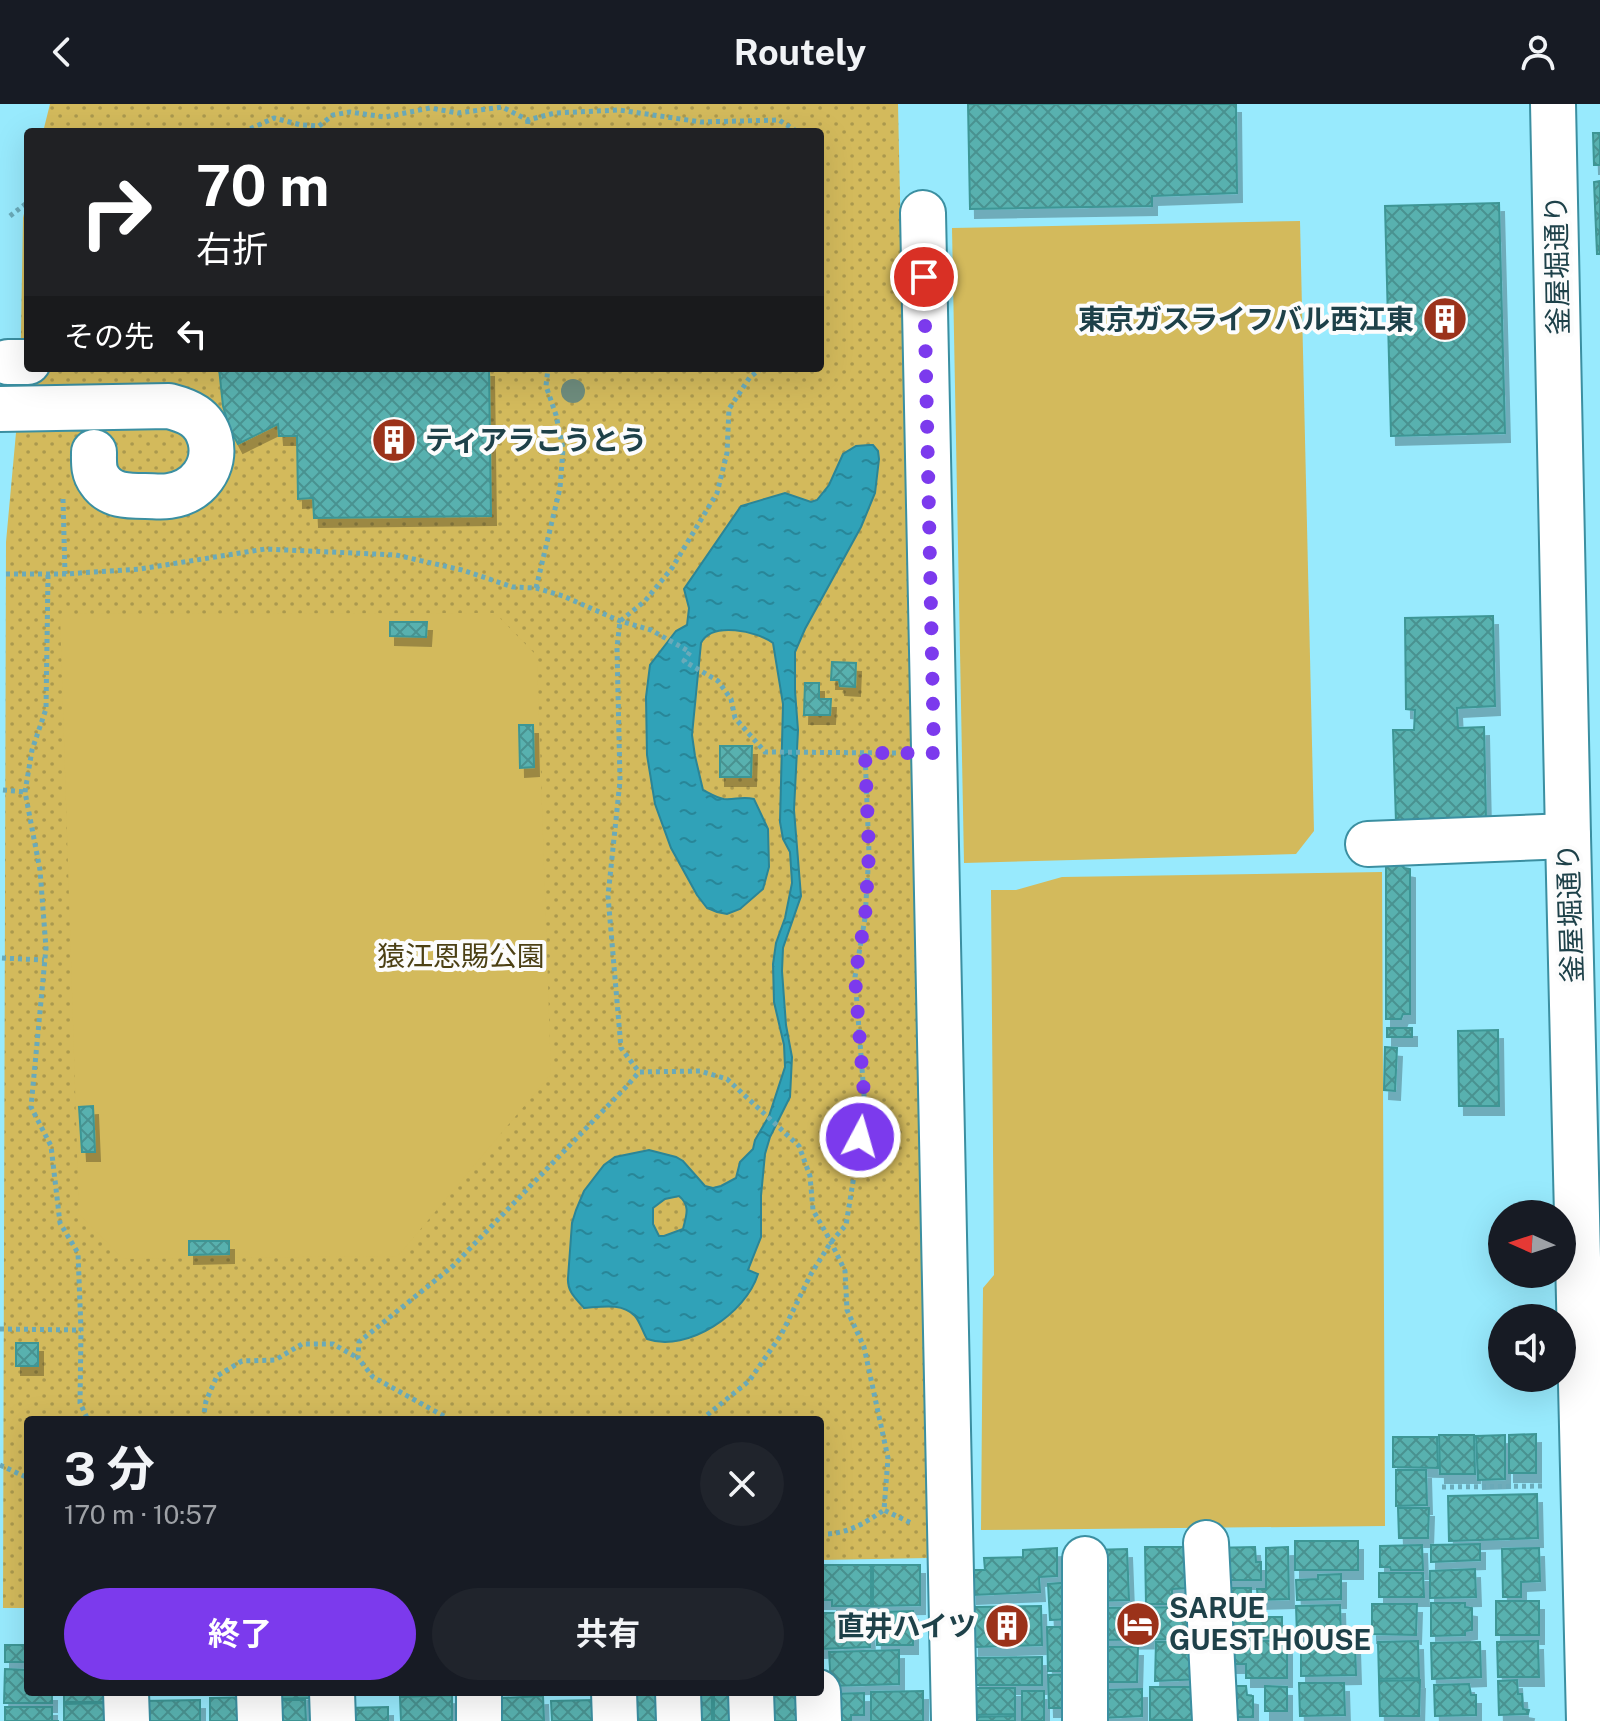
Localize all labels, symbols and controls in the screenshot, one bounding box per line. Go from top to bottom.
icon: back [40,30,84,74]
icon: person [1516,30,1560,74]
text: Routely [734,31,866,73]
text: 70 m [196,153,329,219]
icon: right [64,160,168,264]
street label: 釜屋堀通り [1539,195,1574,335]
text: 右折 [196,228,268,270]
pin [890,243,958,311]
icon: arrive [902,255,946,299]
building icon: 東京ガスライフバル西江東 [1421,295,1469,343]
place label: 東京ガスライフバル西江東 [1078,302,1414,335]
icon: left [170,312,214,356]
text: その先 [64,318,154,354]
building icon: ティアラこうとう [370,416,418,464]
place label: ティアラこうとう [425,423,647,456]
street label: 釜屋堀通り [1551,842,1588,984]
park label: 猿江恩賜公園 [377,939,545,972]
position arrow [818,1095,902,1179]
north arrow [1488,1200,1576,1288]
map controls [1488,1200,1576,1392]
button: sound [1488,1304,1576,1392]
text: 3 分 [64,1440,155,1497]
button: close [700,1442,784,1526]
text: 170 m · 10:57 [64,1499,217,1530]
button: 終了 [64,1588,416,1680]
button: 共有 [432,1588,784,1680]
place label: SARUE GUEST HOUSE [1169,1591,1371,1656]
hotel icon: SARUE GUEST HOUSE [1114,1600,1162,1648]
building icon: 直井ハイツ [983,1602,1031,1650]
place label: 直井ハイツ [837,1609,976,1642]

